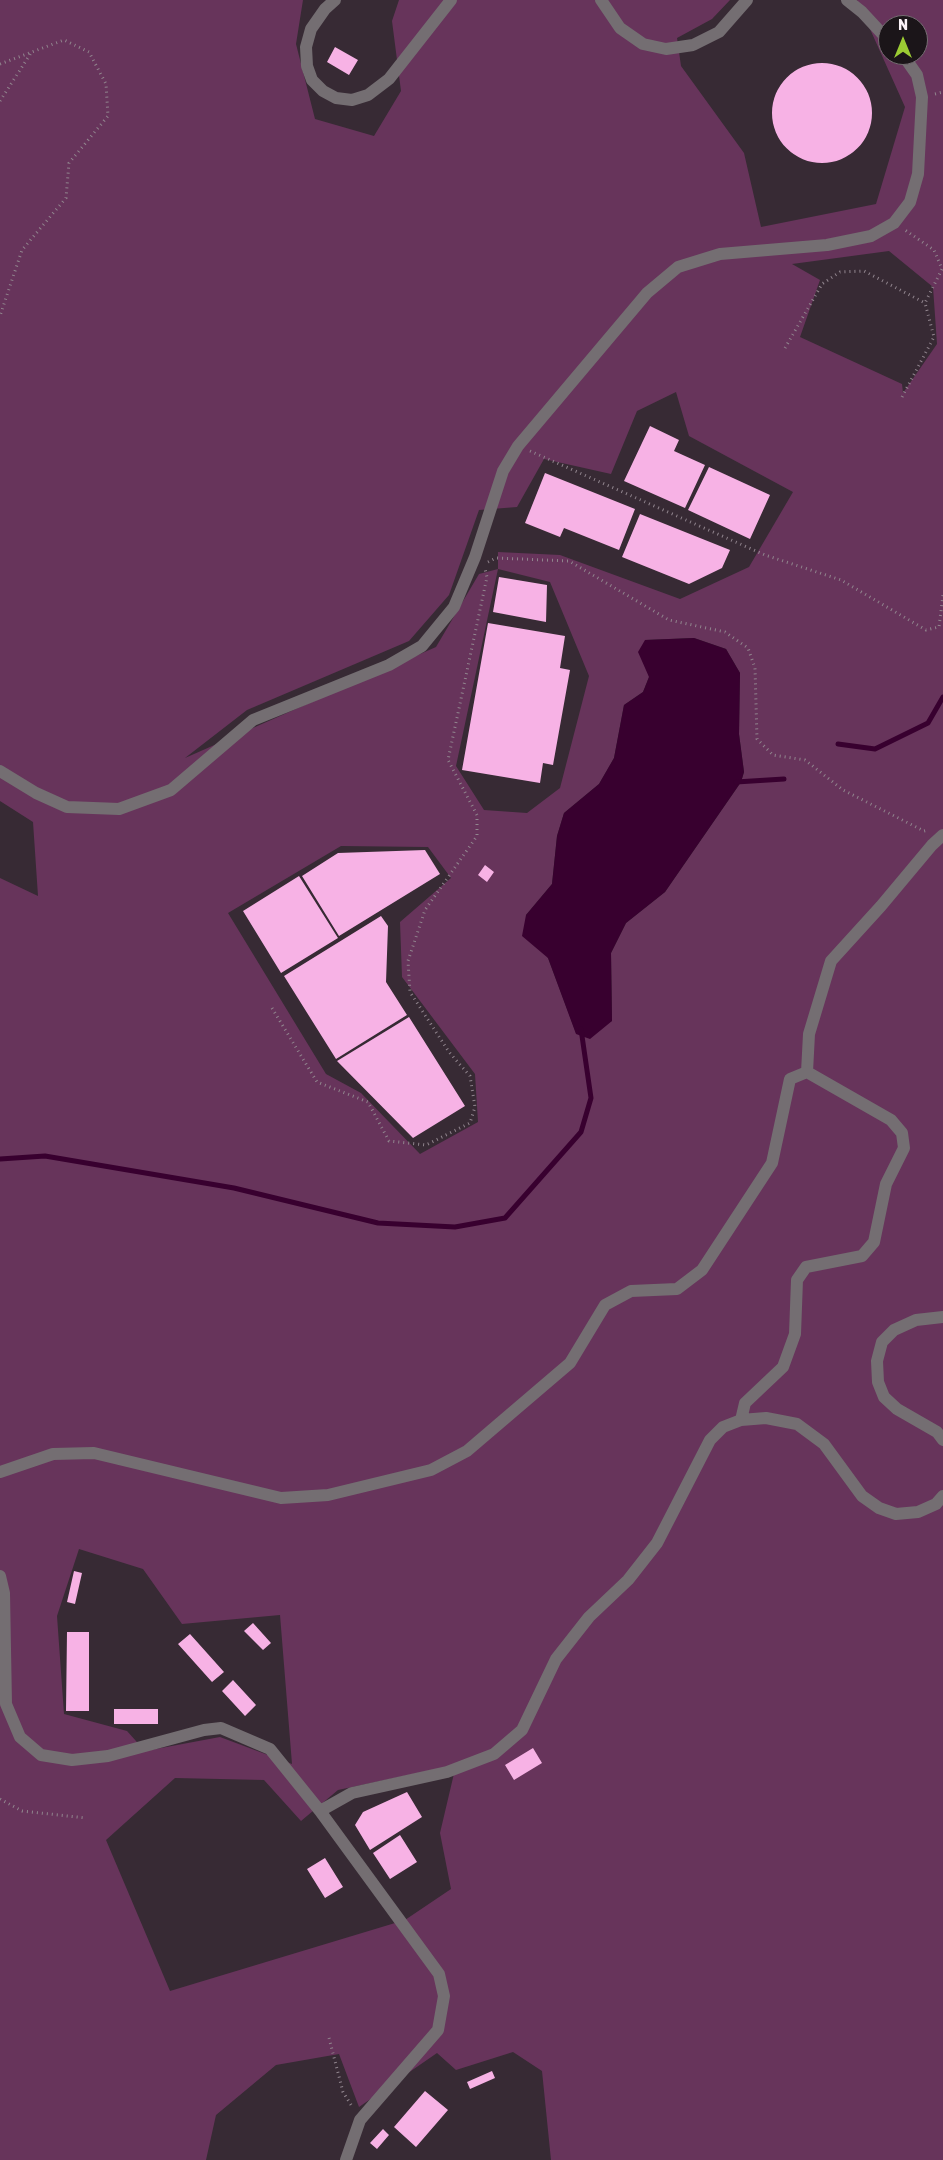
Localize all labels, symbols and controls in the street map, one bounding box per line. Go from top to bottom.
north arrow [878,15,928,65]
text: N [898,17,908,34]

